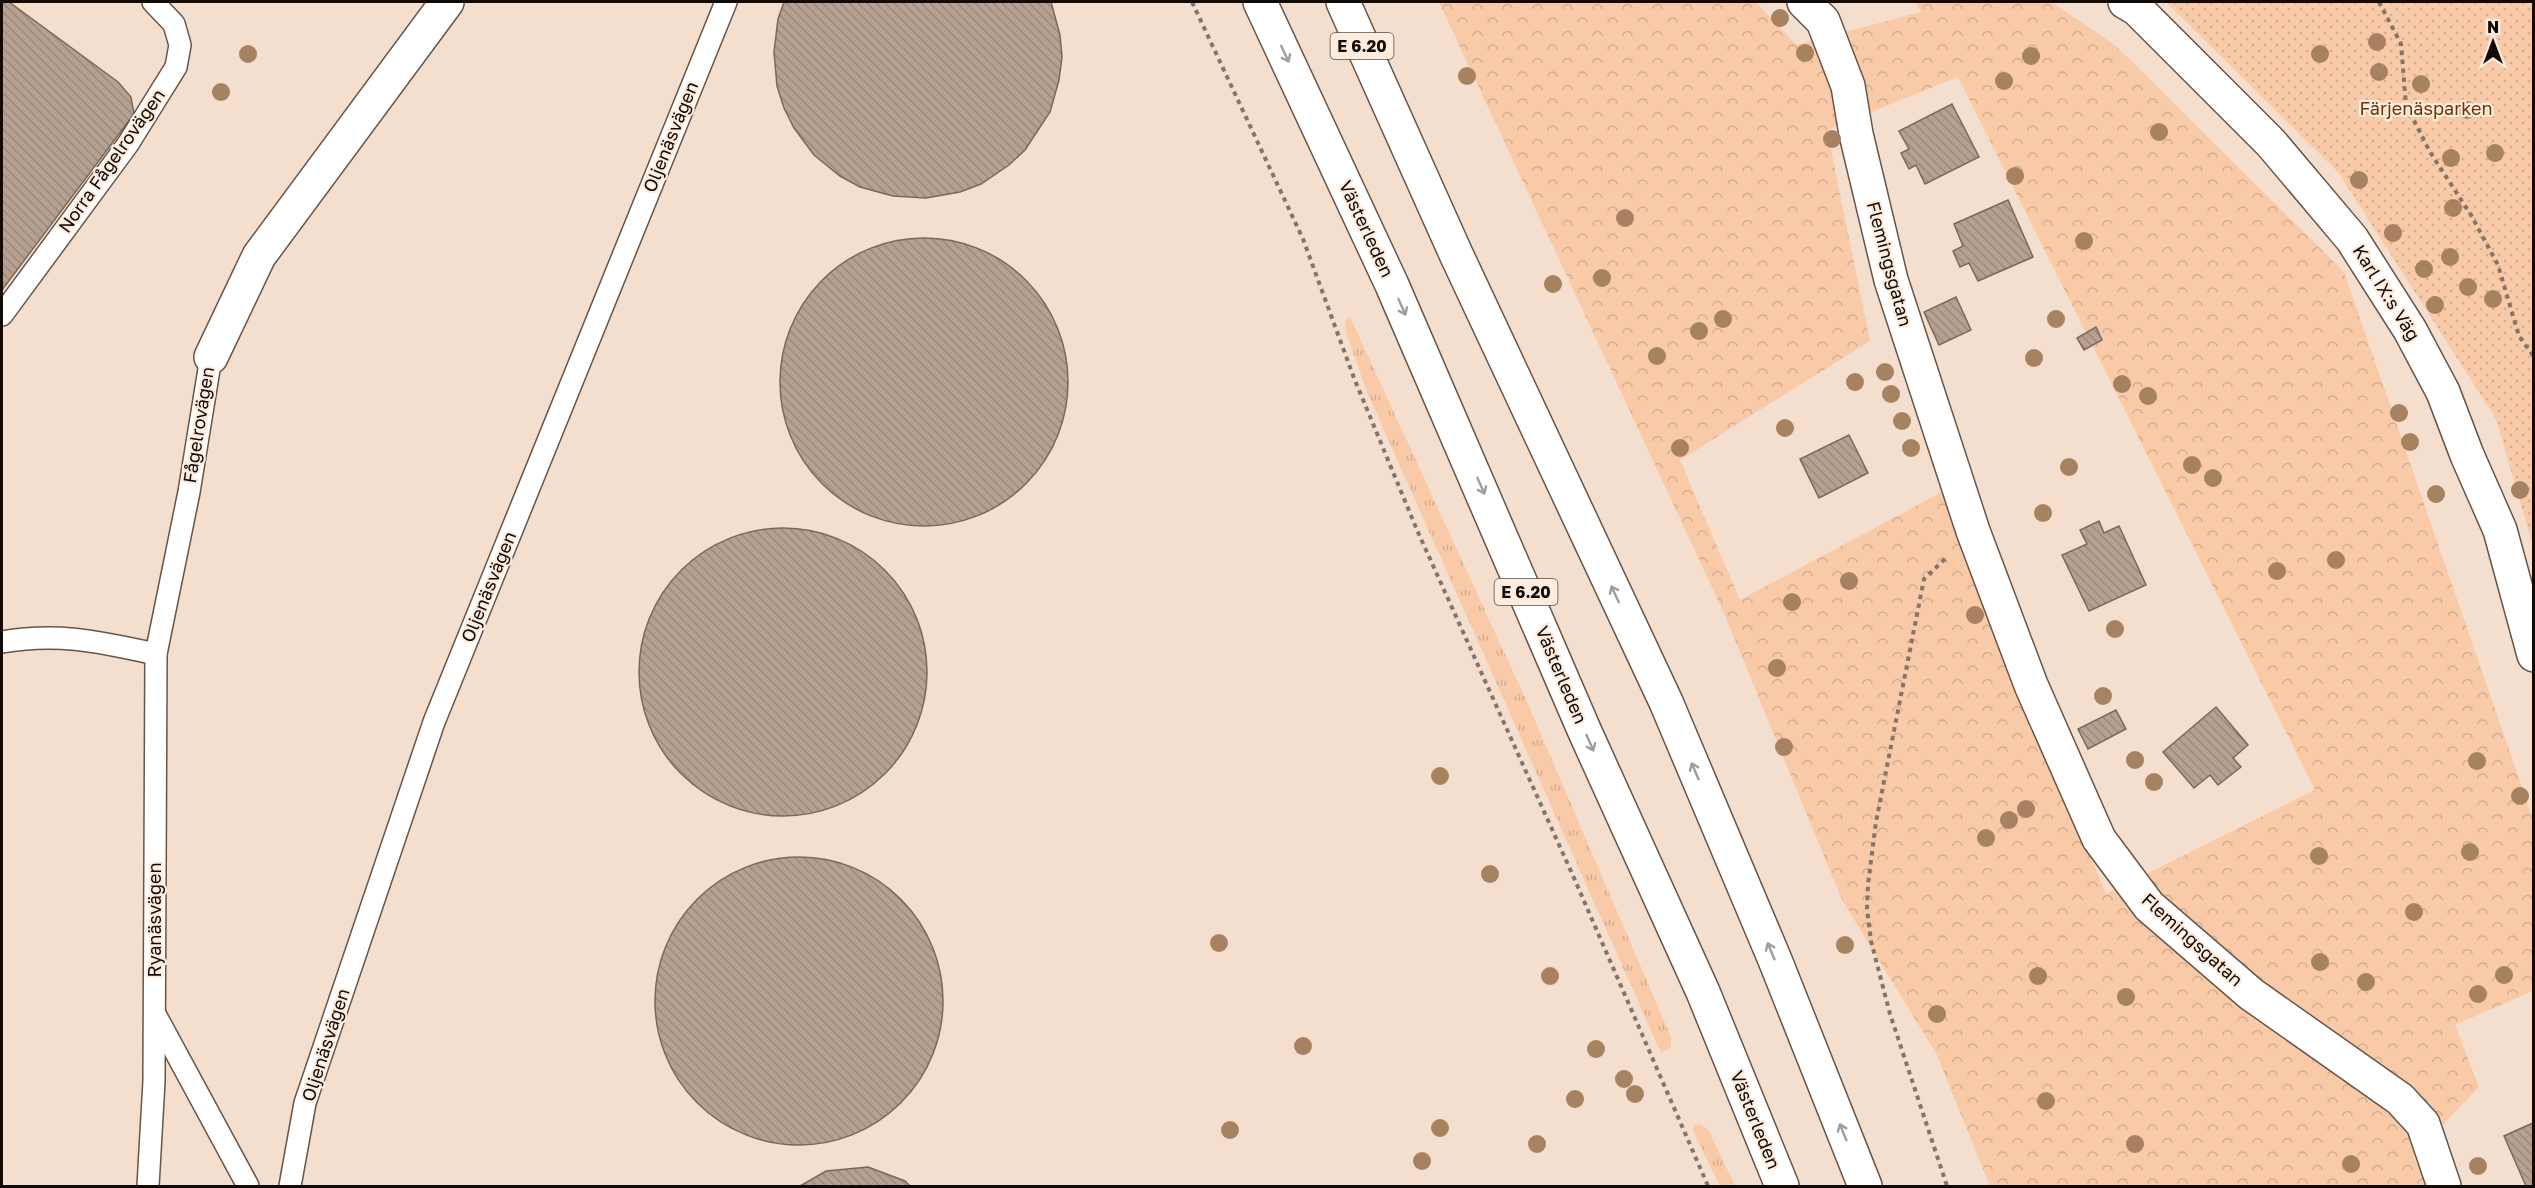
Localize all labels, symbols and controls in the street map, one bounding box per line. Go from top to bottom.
north arrow [2463,12,2523,72]
text: N [2487,17,2499,37]
road number: E 6.20 [1330,33,1394,59]
one-way arrow [1279,45,1291,63]
street label: Oljenäsvägen [638,78,702,195]
street label: Norra Fågelrovägen [53,84,169,237]
park label: Färjenäsparken [2359,97,2493,119]
street label: Västerleden [1335,177,1399,280]
street label: Flemingsgatan [1863,199,1917,329]
street label: Karl IX:s Väg [2349,240,2425,345]
one-way arrow [1397,298,1409,316]
street label: Fågelrovägen [178,365,218,485]
one-way arrow [1476,477,1487,495]
street label: Oljenäsvägen [456,528,520,645]
road number: E 6.20 [1494,579,1558,605]
one-way arrow [1609,585,1621,603]
street label: Västerleden [1531,622,1592,727]
one-way arrow [1584,733,1596,751]
one-way arrow [1689,763,1700,781]
street label: Ryanäsvägen [143,862,165,978]
street label: Flemingsgatan [2137,888,2248,990]
one-way arrow [1765,942,1776,961]
street label: Oljenäsvägen [296,985,354,1104]
street label: Västerleden [1726,1067,1786,1172]
one-way arrow [1837,1123,1848,1142]

